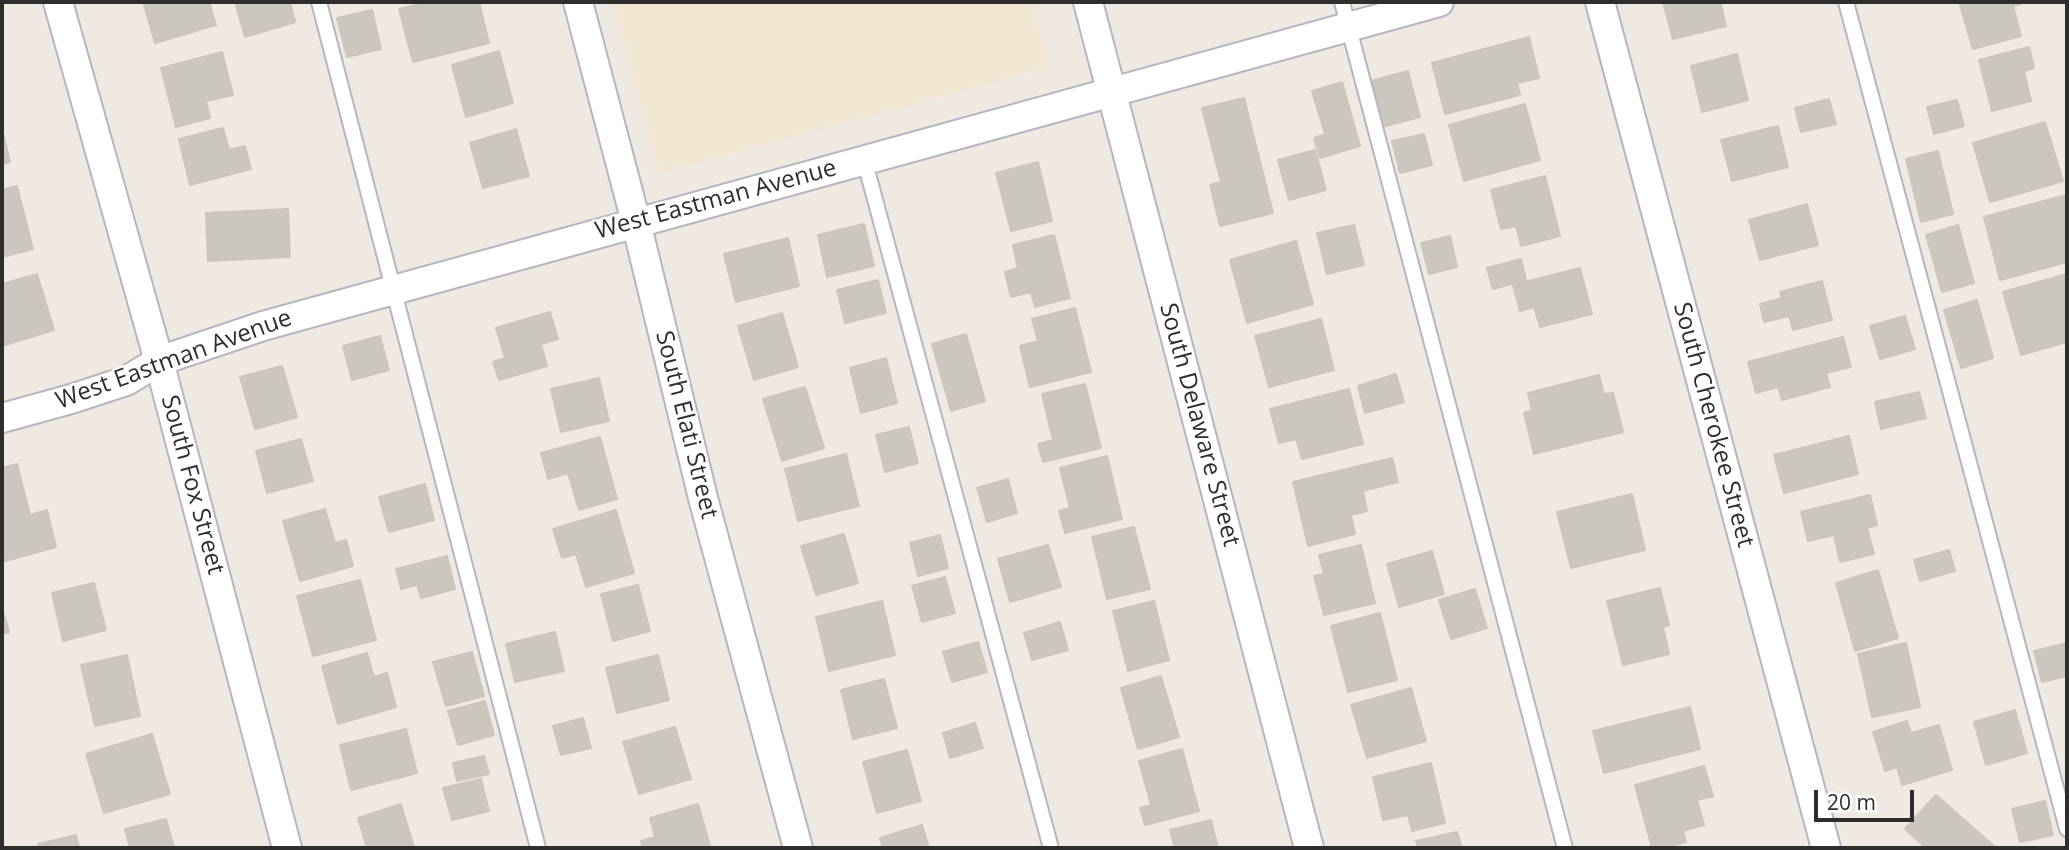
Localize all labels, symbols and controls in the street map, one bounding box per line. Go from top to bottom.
street label: West Eastman Avenue [592,154,840,246]
street label: South Cherokee Street [1666,299,1760,551]
street label: South Delaware Street [1153,300,1245,550]
street label: West Eastman Avenue [52,304,296,416]
street label: South Elati Street [649,328,723,522]
street label: South Fox Street [154,392,230,578]
scale bar [1817,776,1917,820]
text: 20 m [1827,788,1876,816]

